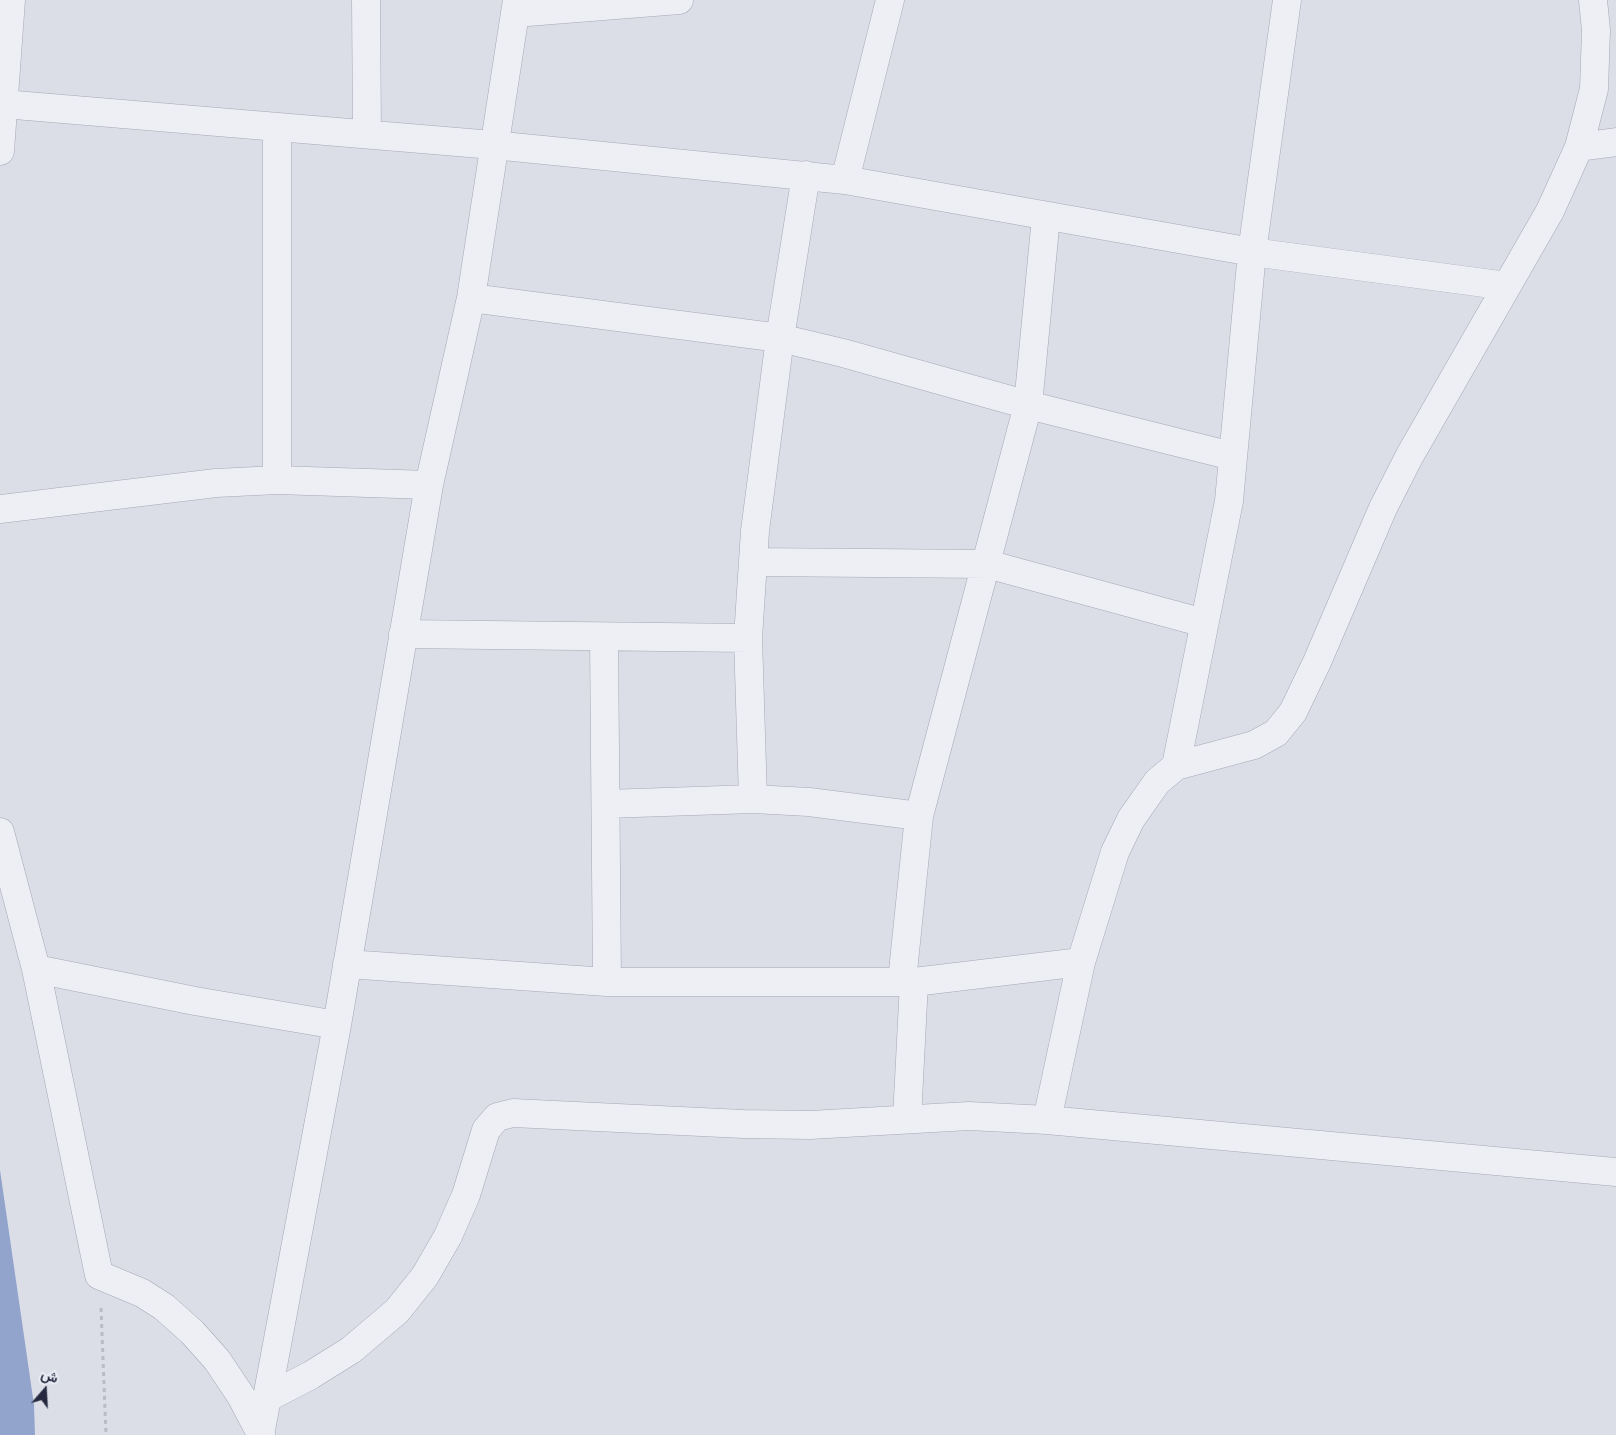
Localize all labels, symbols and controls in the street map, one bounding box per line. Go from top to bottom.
north arrow [20,1365,70,1415]
text: ش [39,1366,60,1386]

